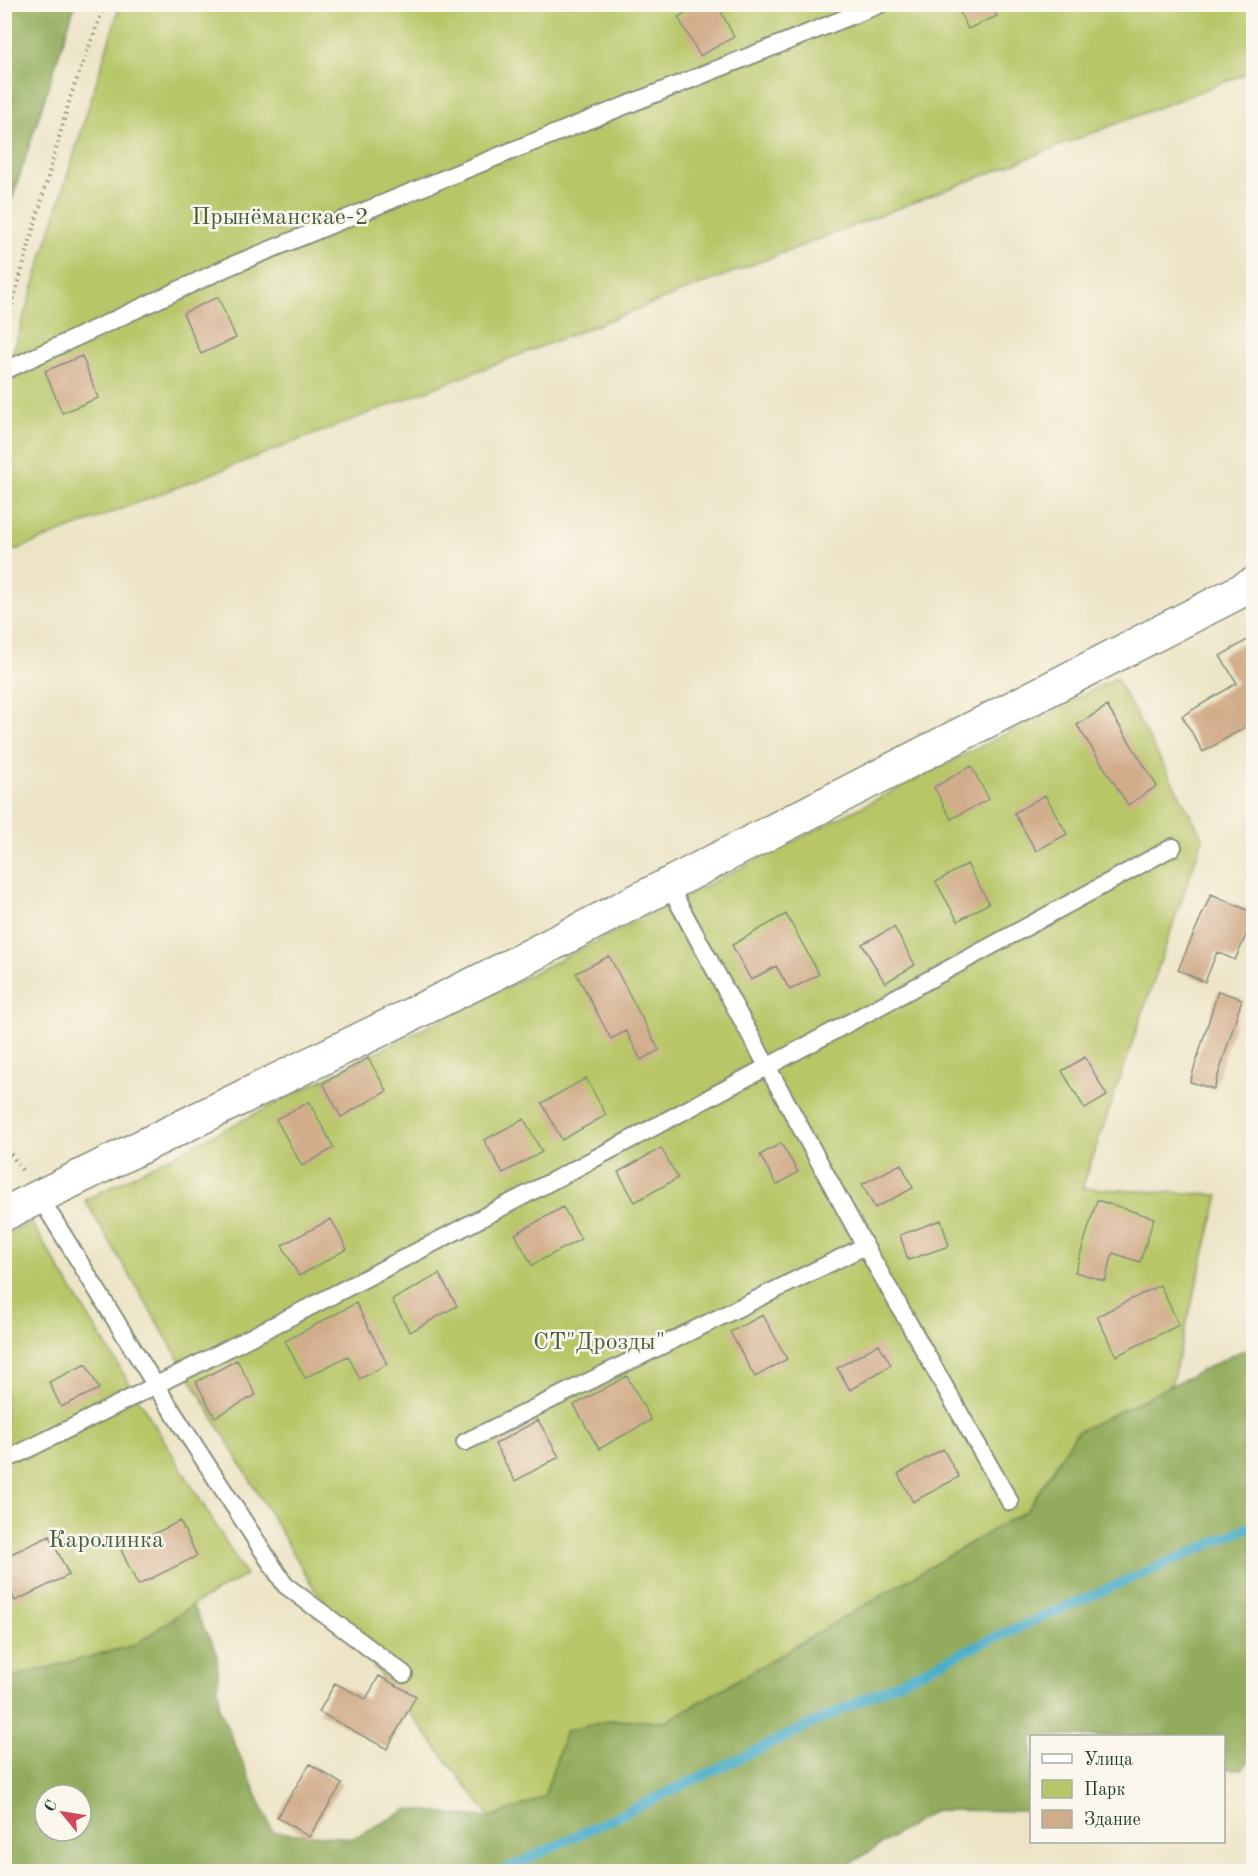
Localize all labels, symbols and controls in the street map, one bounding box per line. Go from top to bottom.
park label: Прынёманскае-2 [191,206,369,230]
park label: СТ"Дрозды" [533,1331,665,1355]
park label: Каролинка [48,1529,164,1553]
legend [1030,1735,1225,1843]
text: Улица [1084,1751,1133,1769]
text: Парк [1084,1781,1125,1799]
north arrow [33,1783,93,1843]
text: С [42,1798,61,1815]
text: Здание [1084,1811,1141,1829]

